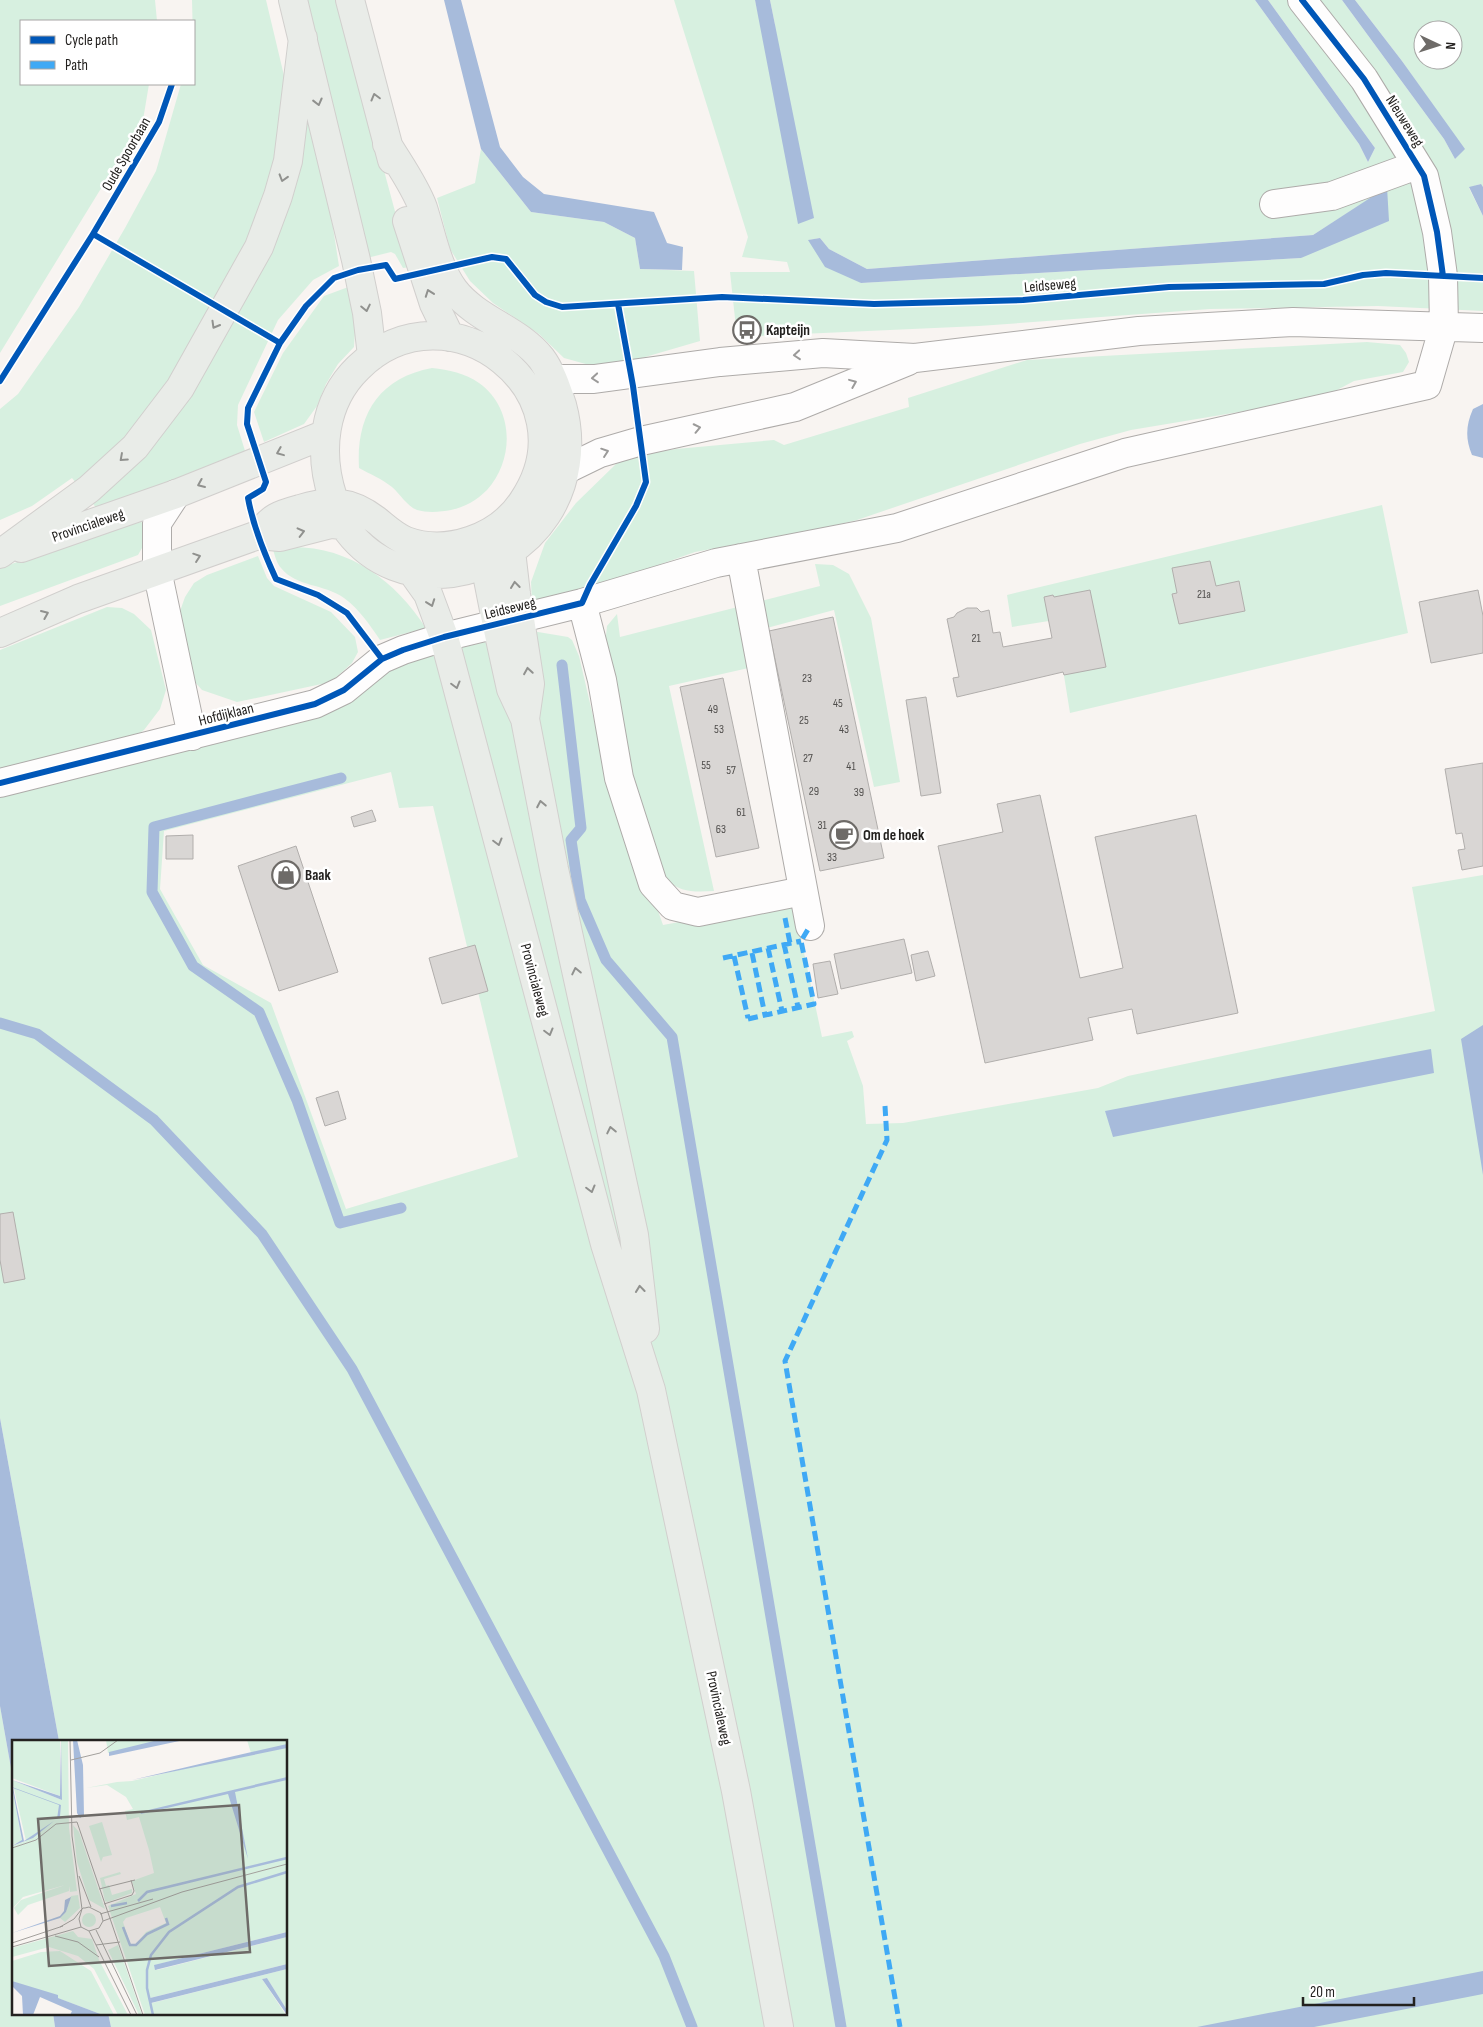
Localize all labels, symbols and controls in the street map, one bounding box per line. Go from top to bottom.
legend [20,20,195,85]
north arrow [1413,20,1463,70]
text: Cycle path [65,31,118,50]
text: N [1442,42,1459,50]
text: Path [65,56,88,75]
one-way arrow [370,92,381,101]
street label: Nieuweweg [1381,92,1428,151]
one-way arrow [312,98,323,107]
street label: Oude Spoorbaan [98,114,155,194]
one-way arrow [278,174,288,182]
street label: Leidseweg [1023,274,1077,297]
one-way arrow [425,289,435,298]
one-way arrow [360,303,371,312]
bus stop icon: Kapteijn [732,315,762,345]
one-way arrow [212,320,222,329]
place label: Kapteijn [766,321,810,340]
one-way arrow [793,349,801,360]
one-way arrow [590,372,598,383]
one-way arrow [848,379,857,390]
one-way arrow [693,423,701,434]
one-way arrow [277,446,285,456]
one-way arrow [600,448,609,458]
one-way arrow [119,452,128,461]
one-way arrow [197,477,206,488]
street label: Provincialeweg [50,504,127,547]
one-way arrow [296,527,305,538]
one-way arrow [192,552,201,562]
one-way arrow [510,581,520,589]
house number: 21a [1197,587,1211,602]
street label: Leidseweg [482,593,538,624]
one-way arrow [425,599,435,607]
one-way arrow [40,609,49,620]
house number: 21 [971,631,981,646]
one-way arrow [523,667,533,675]
house number: 23 [802,671,812,686]
one-way arrow [450,680,461,689]
house number: 45 [833,696,843,711]
street label: Hofdijklaan [197,698,256,730]
house number: 49 [708,702,718,717]
house number: 25 [799,713,809,728]
house number: 53 [714,722,724,737]
house number: 43 [839,722,849,737]
house number: 27 [803,751,813,766]
house number: 55 [701,758,711,773]
house number: 41 [846,759,856,774]
house number: 57 [726,763,736,778]
house number: 29 [809,784,819,799]
house number: 39 [854,785,864,800]
one-way arrow [537,799,547,808]
house number: 61 [736,805,747,820]
house number: 31 [817,818,827,833]
cafe icon: Om de hoek [829,820,859,850]
house number: 63 [716,822,726,837]
place label: Om de hoek [863,826,925,845]
one-way arrow [492,837,503,846]
house number: 33 [827,850,837,865]
shop icon: Baak [271,860,301,890]
place label: Baak [305,866,331,885]
street label: Provincialeweg [516,941,553,1019]
one-way arrow [571,967,582,975]
one-way arrow [543,1028,554,1037]
one-way arrow [606,1125,617,1134]
one-way arrow [585,1185,596,1194]
one-way arrow [635,1285,646,1293]
street label: Provincialeweg [701,1669,736,1747]
inset map [12,1740,288,2014]
scale bar [1303,1974,1414,2006]
text: 20 m [1310,1983,1335,2002]

